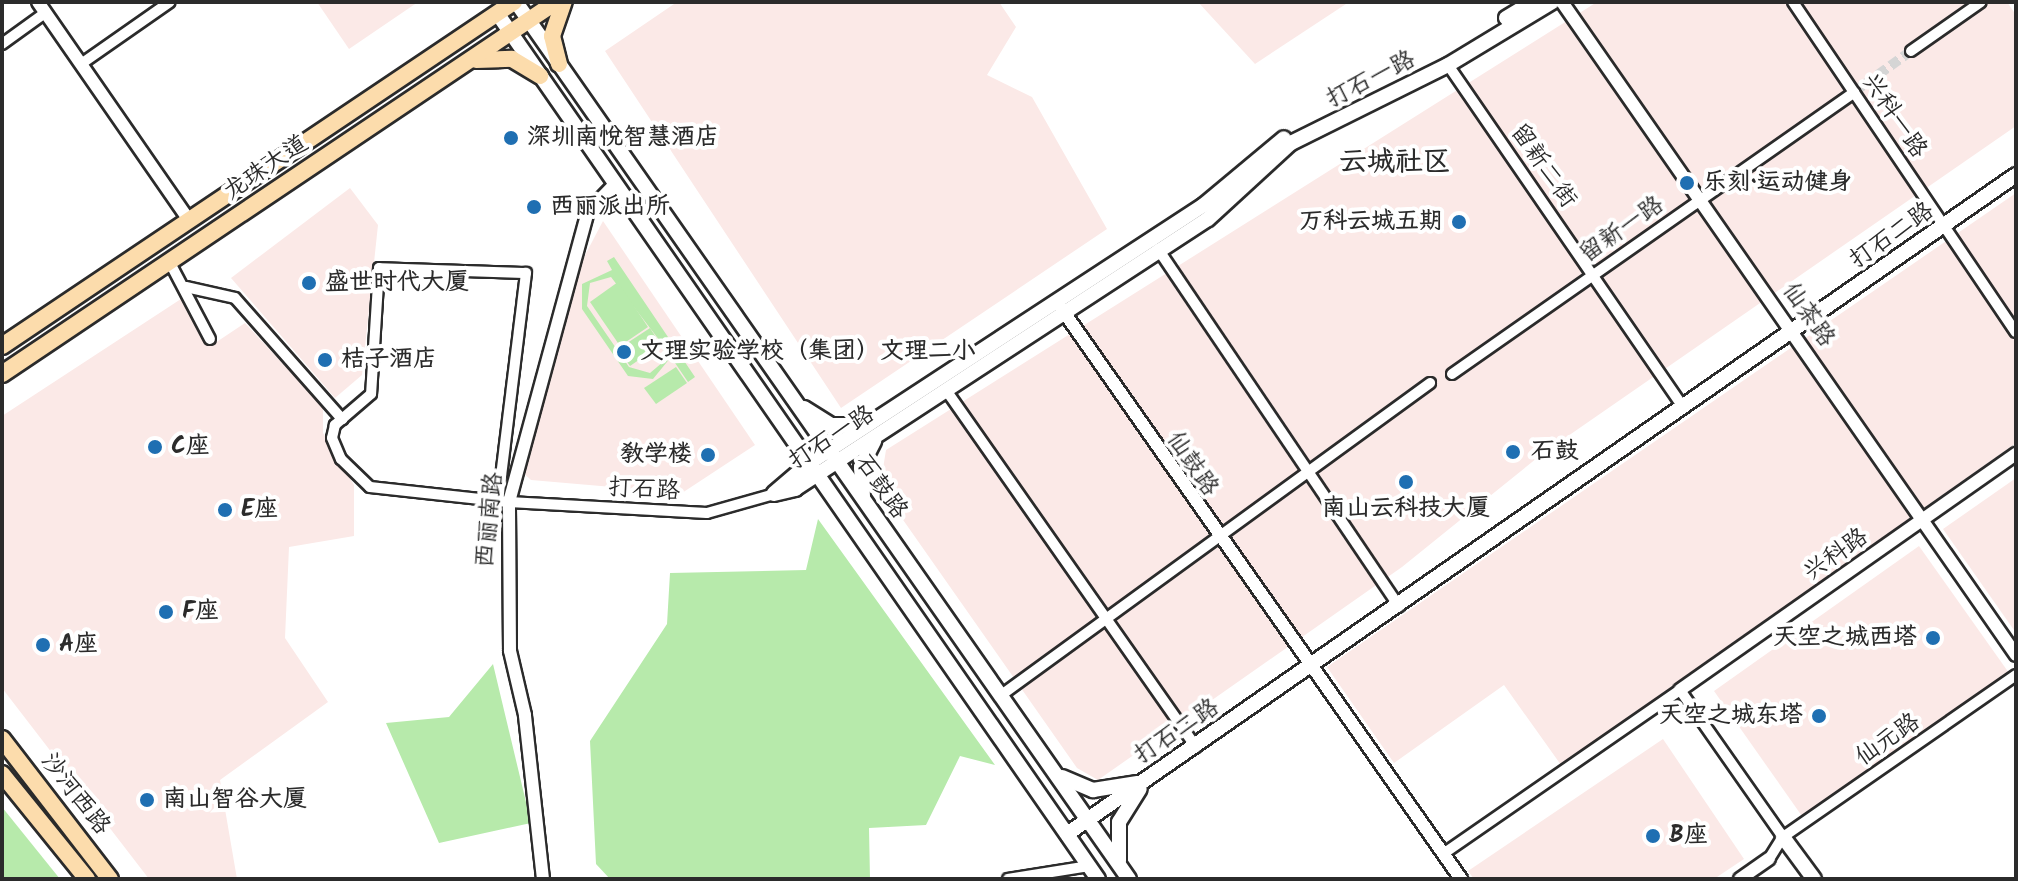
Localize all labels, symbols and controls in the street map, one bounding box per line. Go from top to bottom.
street label: 打石一路 [1322,45,1420,115]
street label: 兴科一路 [1855,68,1933,164]
street label: 留新二街 [1504,118,1582,214]
place label: 深圳南悦智慧酒店 [527,124,719,152]
street label: 龙珠大道 [218,129,314,207]
marker: 深圳南悦智慧酒店 [502,129,520,147]
district label: 云城社区 [1339,146,1451,180]
place label: 乐刻·运动健身 [1703,169,1853,197]
marker: 乐刻·运动健身 [1678,174,1696,192]
street label: 留新一路 [1574,191,1670,269]
place label: 西丽派出所 [550,193,670,221]
street label: 打石二路 [1844,197,1940,275]
marker: 西丽派出所 [525,198,543,216]
place label: 万科云城五期 [1299,208,1443,236]
marker: 万科云城五期 [1450,213,1468,231]
place label: 盛世时代大厦 [325,269,469,297]
marker: 盛世时代大厦 [300,274,318,292]
street label: 仙茶路 [1776,277,1840,353]
place label: 文理实验学校（集团）文理二小 [640,338,976,366]
marker: 文理实验学校（集团）文理二小 [615,343,633,361]
place label: 桔子酒店 [341,346,437,374]
marker: 桔子酒店 [316,351,334,369]
street label: 打石一路 [784,400,880,476]
street label: 仙鼓路 [1160,426,1224,502]
place label: C座 [171,433,210,461]
marker: C座 [146,438,164,456]
place label: 石鼓 [1531,438,1579,466]
place label: 教学楼 [620,441,692,469]
marker: 石鼓 [1502,441,1524,463]
marker: 教学楼 [699,446,717,464]
street label: 石鼓路 [849,449,913,525]
street label: 西丽南路 [471,471,509,569]
marker: 南山云科技大厦 [1397,473,1415,491]
street label: 打石路 [607,474,681,506]
place label: 南山云科技大厦 [1322,495,1490,523]
place label: E座 [241,496,278,524]
marker: E座 [216,501,234,519]
street label: 兴科路 [1798,523,1874,587]
place label: F座 [182,598,219,626]
marker: F座 [157,603,175,621]
place label: 天空之城西塔 [1773,624,1917,652]
marker: 天空之城西塔 [1924,629,1942,647]
place label: A座 [59,631,98,659]
marker: A座 [34,636,52,654]
street label: 打石二路 [1129,693,1225,771]
place label: 天空之城东塔 [1659,702,1803,730]
marker: 天空之城东塔 [1810,707,1828,725]
street label: 仙元路 [1850,708,1926,772]
street label: 沙河西路 [34,747,116,841]
place label: 南山智谷大厦 [163,786,307,814]
marker: 南山智谷大厦 [138,791,156,809]
place label: B座 [1669,822,1708,850]
marker: B座 [1644,827,1662,845]

